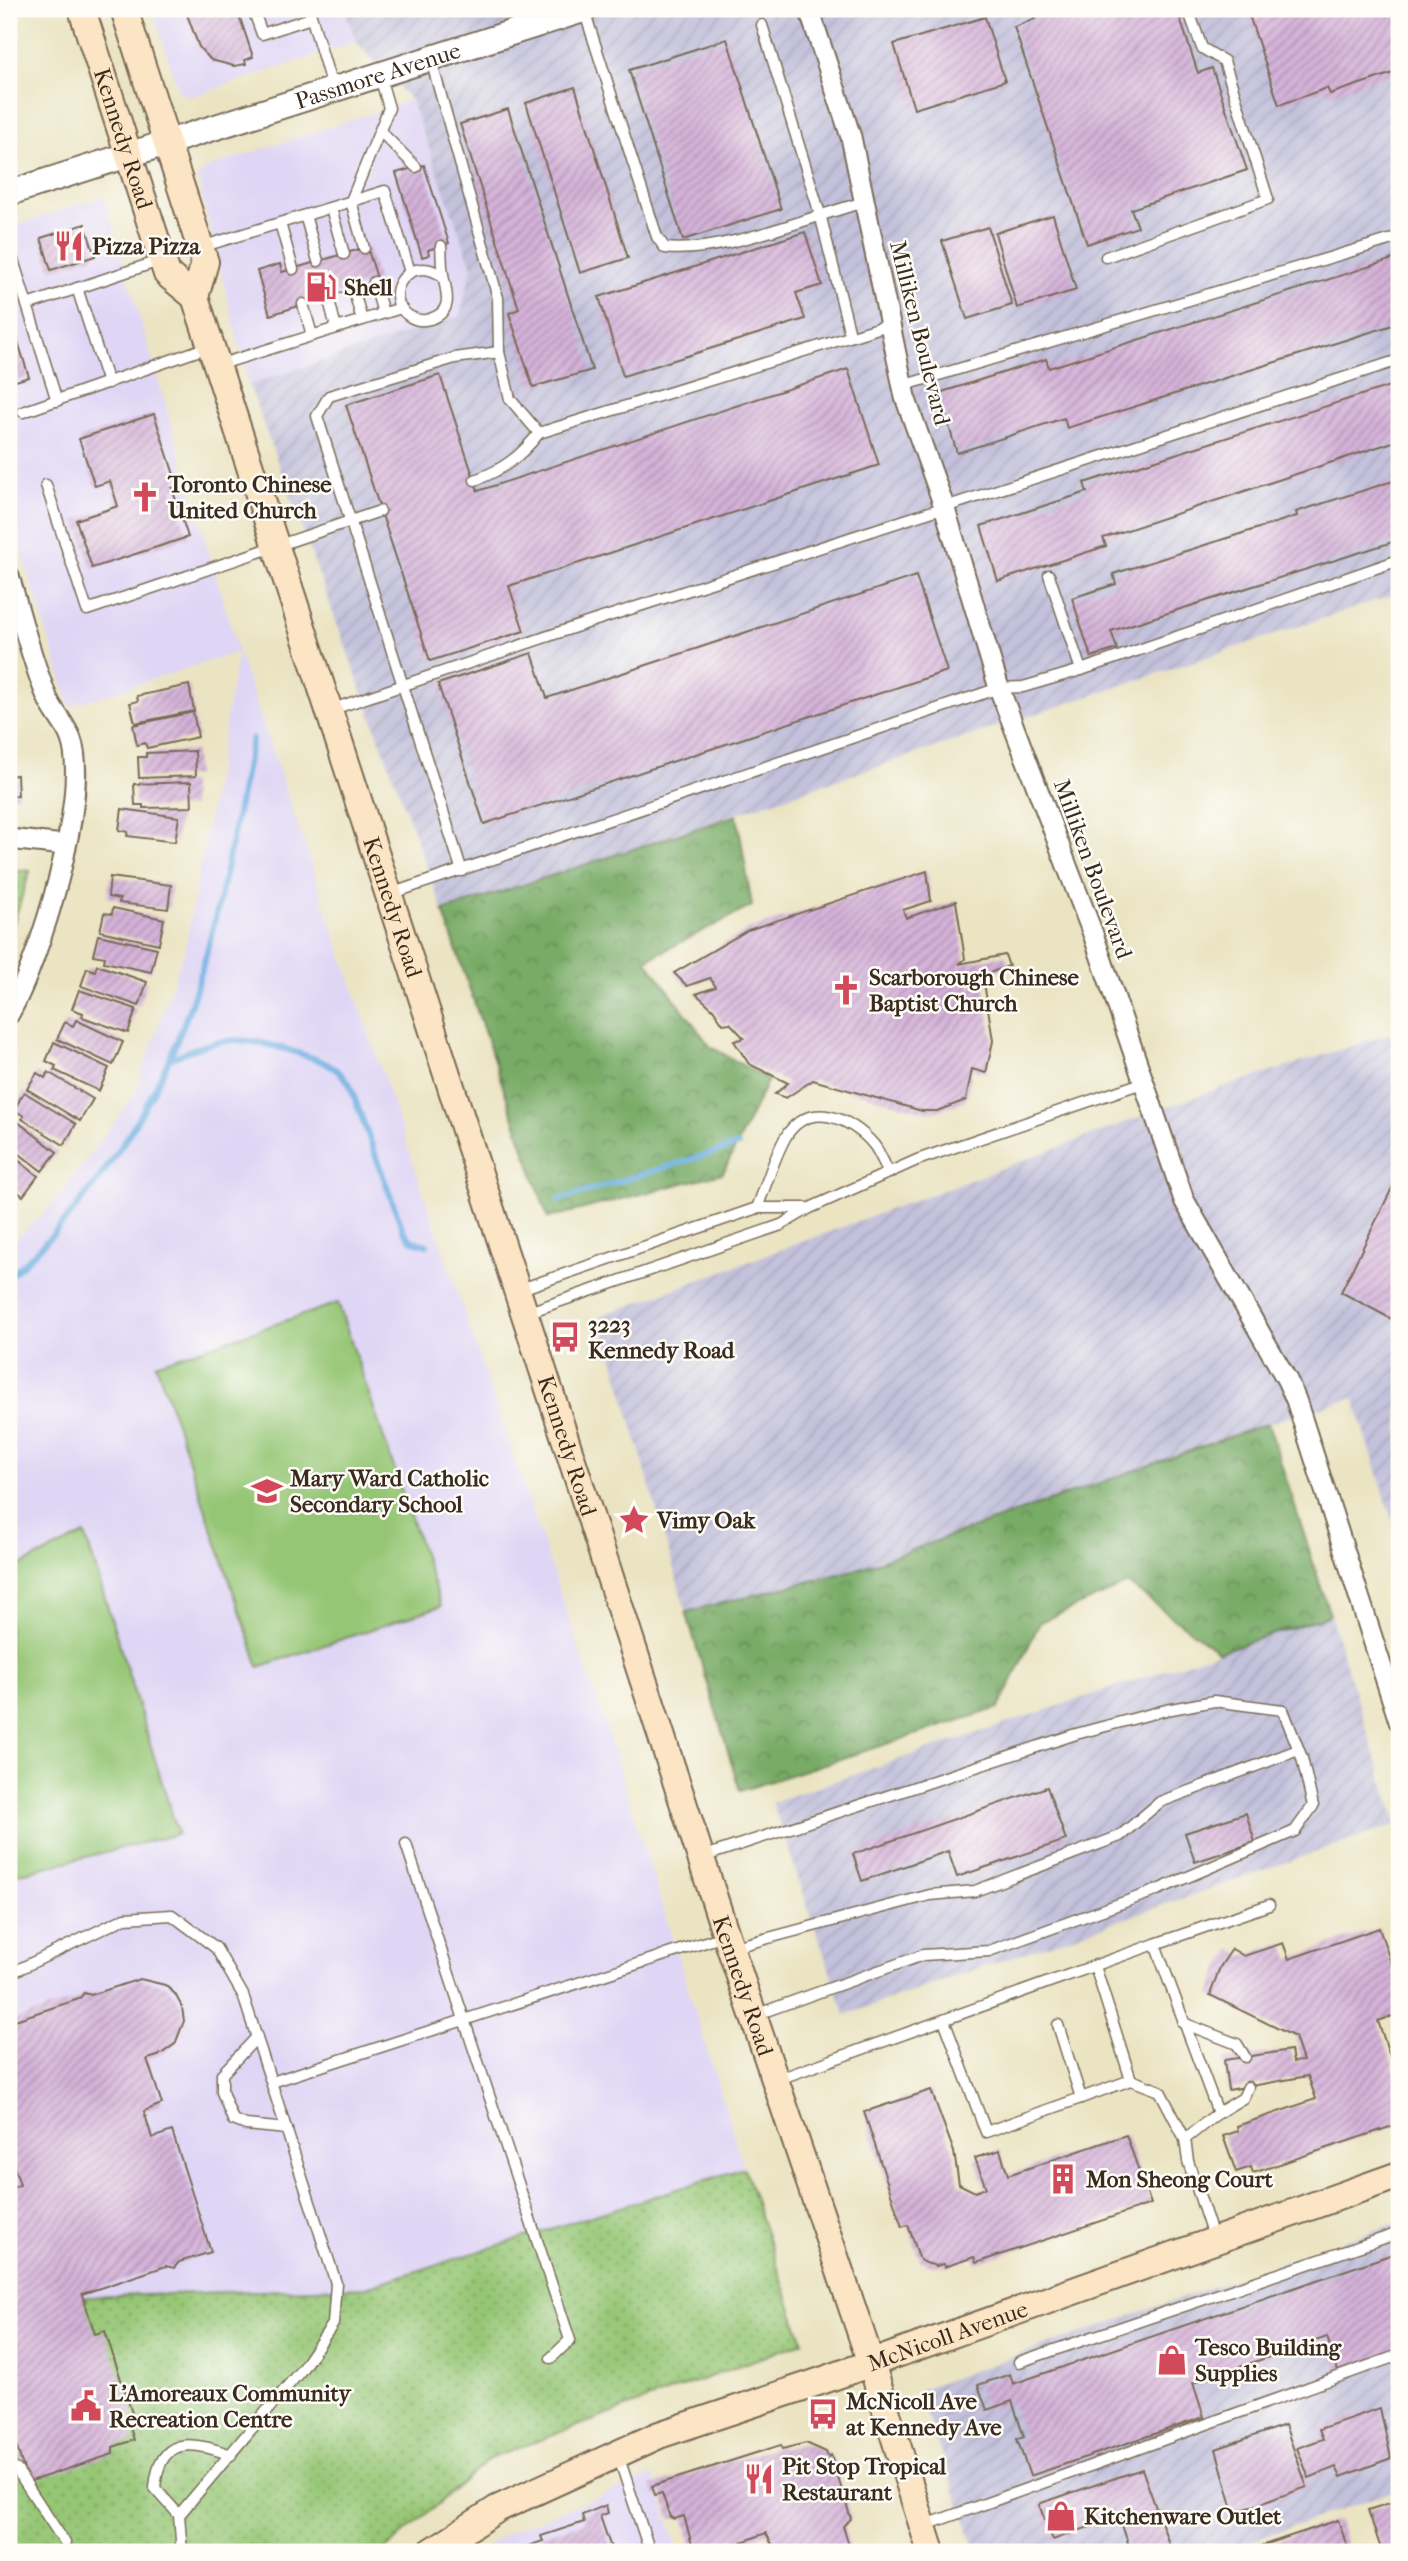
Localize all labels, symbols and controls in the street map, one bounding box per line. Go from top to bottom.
street label: Passmore Avenue [292,36,464,114]
street label: Kennedy Road [88,65,159,213]
restaurant icon: Pizza Pizza [52,229,86,263]
place label: Pizza Pizza [92,233,202,260]
street label: Milliken Boulevard [884,238,956,429]
fuel station icon: Shell [304,270,338,304]
place label: Shell [344,274,393,301]
place label: Toronto Chinese United Church [167,471,332,524]
church icon: Toronto Chinese United Church [128,480,162,514]
street label: Milliken Boulevard [1048,775,1138,963]
street label: Kennedy Road [357,833,428,981]
place label: Scarborough Chinese Baptist Church [869,964,1080,1017]
church icon: Scarborough Chinese Baptist Church [829,973,863,1007]
place label: 3223 Kennedy Road [588,1311,736,1364]
bus stop icon: 3223 Kennedy Road [548,1320,582,1354]
street label: Kennedy Road [532,1372,603,1520]
place label: Mary Ward Catholic Secondary School [290,1465,489,1518]
school or university icon: Mary Ward Catholic Secondary School [250,1474,284,1508]
place icon: Vimy Oak [617,1503,651,1537]
place label: Vimy Oak [656,1507,756,1534]
street label: Kennedy Road [707,1912,780,2060]
building icon: Mon Sheong Court [1046,2162,1080,2196]
place label: Mon Sheong Court [1086,2166,1274,2193]
street label: McNicoll Avenue [864,2295,1031,2377]
place label: Tesco Building Supplies [1194,2334,1342,2387]
shop icon: Tesco Building Supplies [1155,2343,1189,2377]
place label: L’Amoreaux Community Recreation Centre [109,2380,353,2433]
place label: McNicoll Ave at Kennedy Ave [846,2388,1002,2441]
public building icon: L’Amoreaux Community Recreation Centre [69,2389,103,2423]
bus stop icon: McNicoll Ave at Kennedy Ave [806,2397,840,2431]
place label: Pit Stop Tropical Restaurant [782,2453,947,2506]
restaurant icon: Pit Stop Tropical Restaurant [742,2462,776,2496]
shop icon: Kitchenware Outlet [1044,2499,1078,2533]
place label: Kitchenware Outlet [1084,2503,1282,2530]

